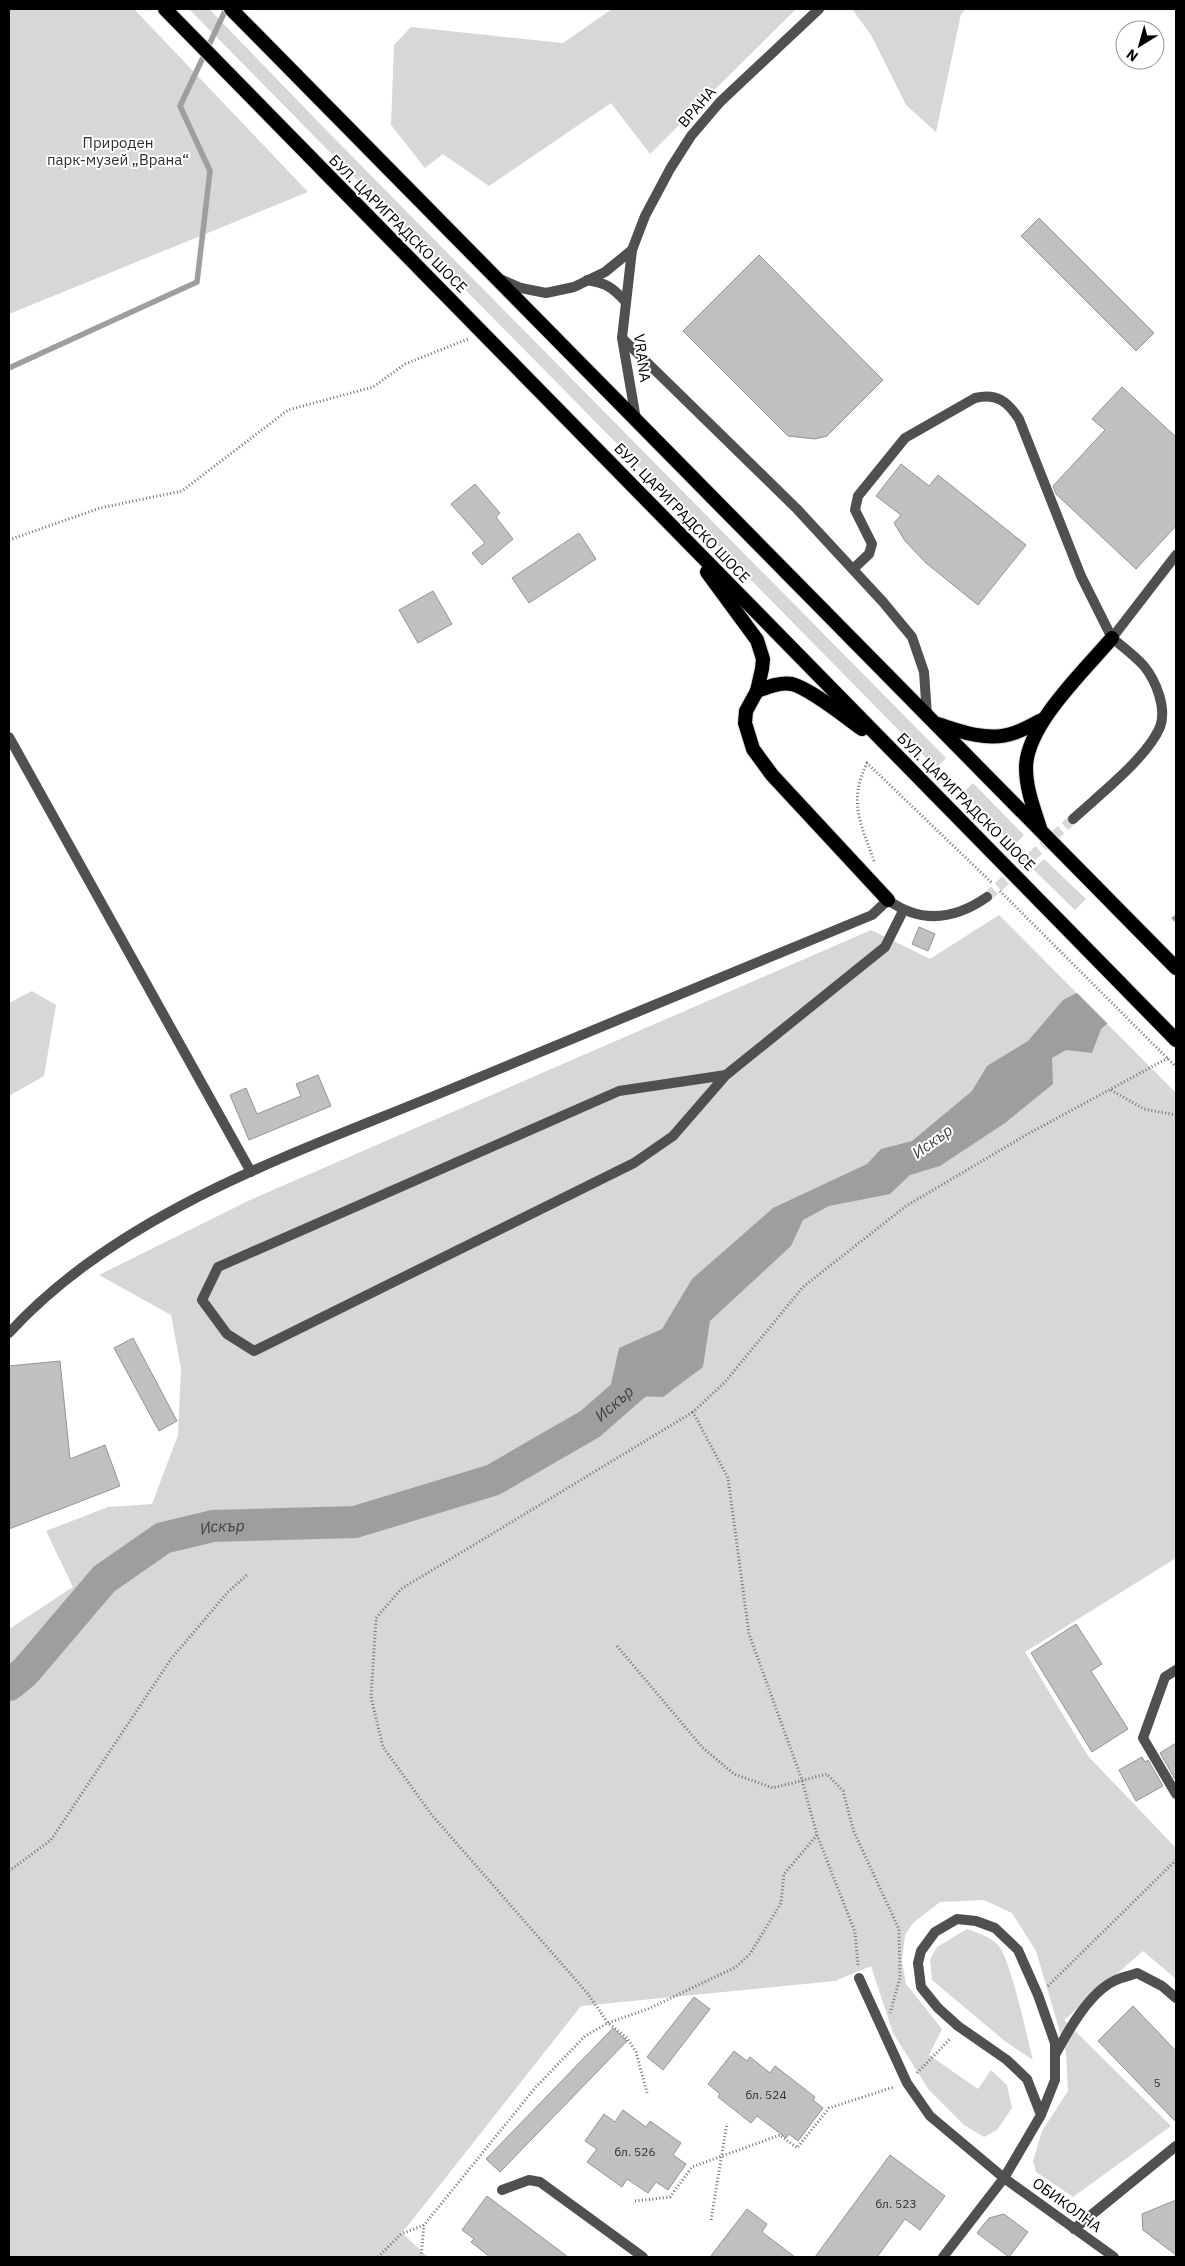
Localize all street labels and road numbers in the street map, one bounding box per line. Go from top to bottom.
street label: ВРАНА [674,82,720,131]
street label: БУЛ. ЦАРИГРАДСКО ШОСЕ [325,150,472,297]
street label: VRANA [630,333,655,384]
street label: БУЛ. ЦАРИГРАДСКО ШОСЕ [610,438,754,587]
street label: БУЛ. ЦАРИГРАДСКО ШОСЕ [893,728,1040,875]
street label: ОБИКОЛНА [1029,2173,1106,2236]

